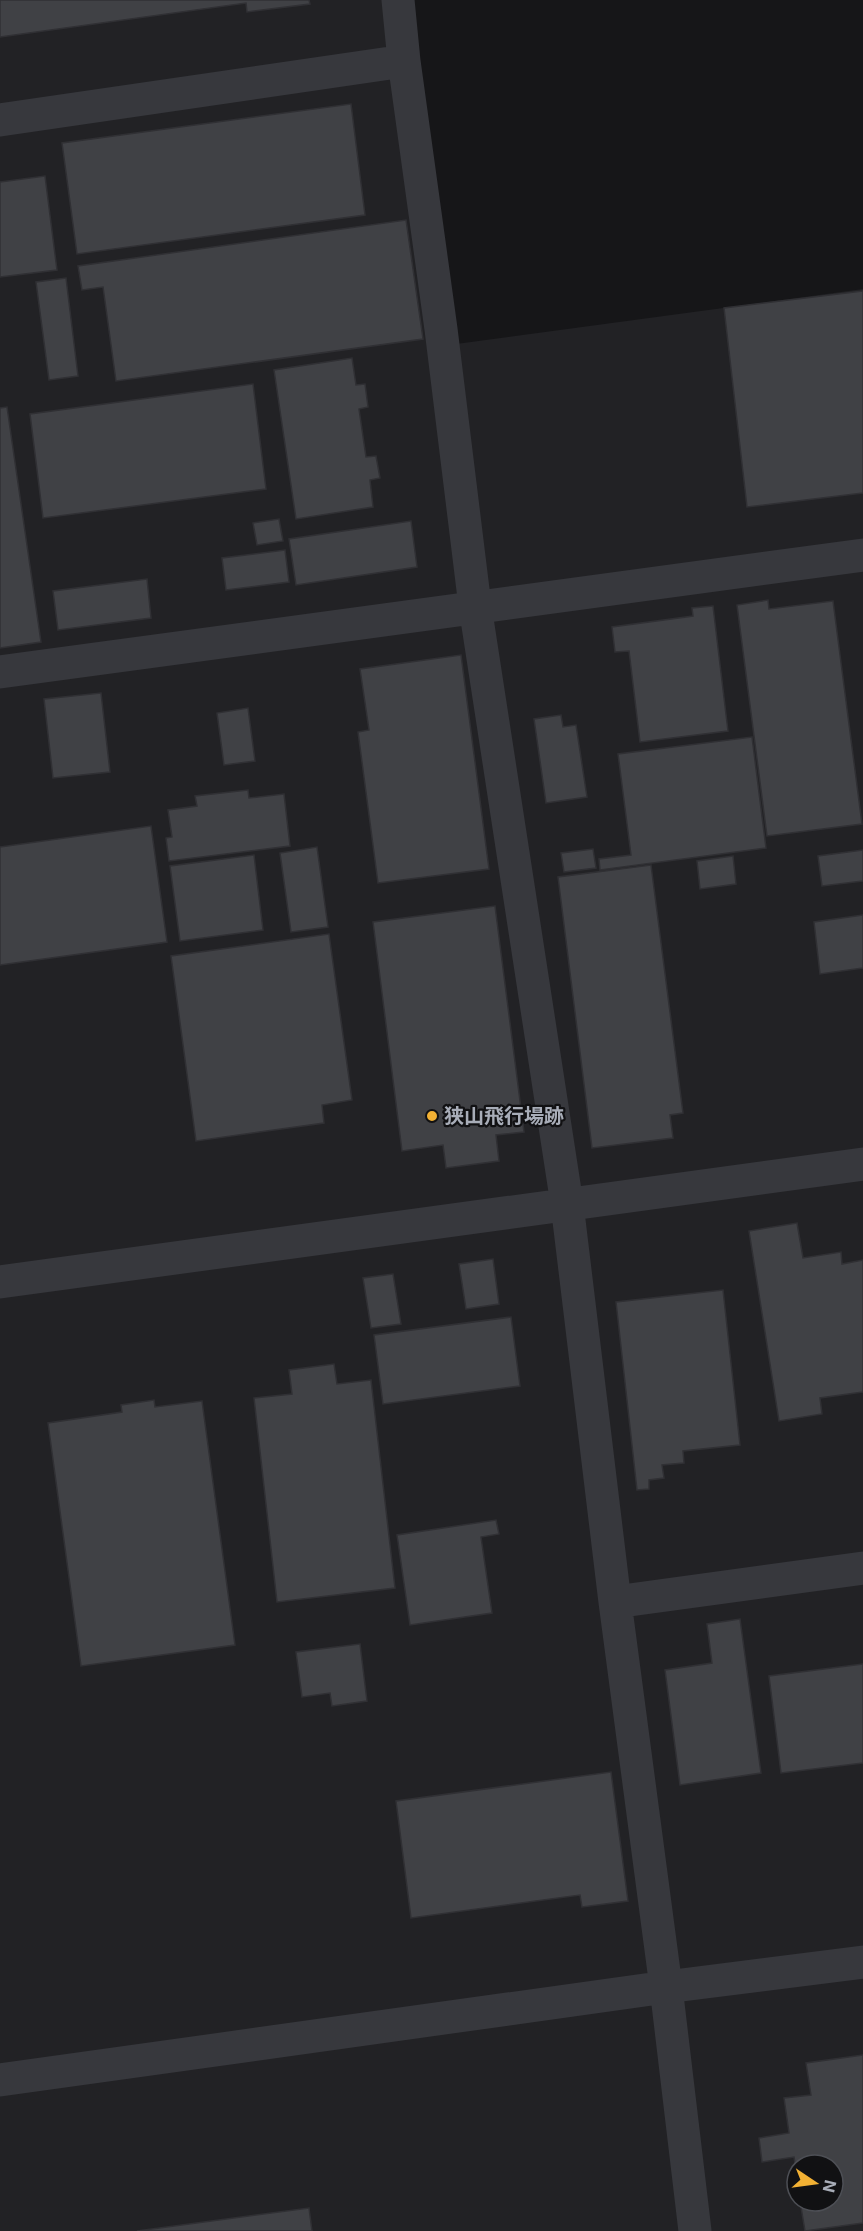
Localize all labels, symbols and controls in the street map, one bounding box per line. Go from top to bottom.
place label: 狭山飛行場跡 [444,1104,564,1128]
marker: 狭山飛行場跡 [425,1109,439,1123]
north arrow [785,2153,845,2213]
text: N [818,2178,841,2195]

